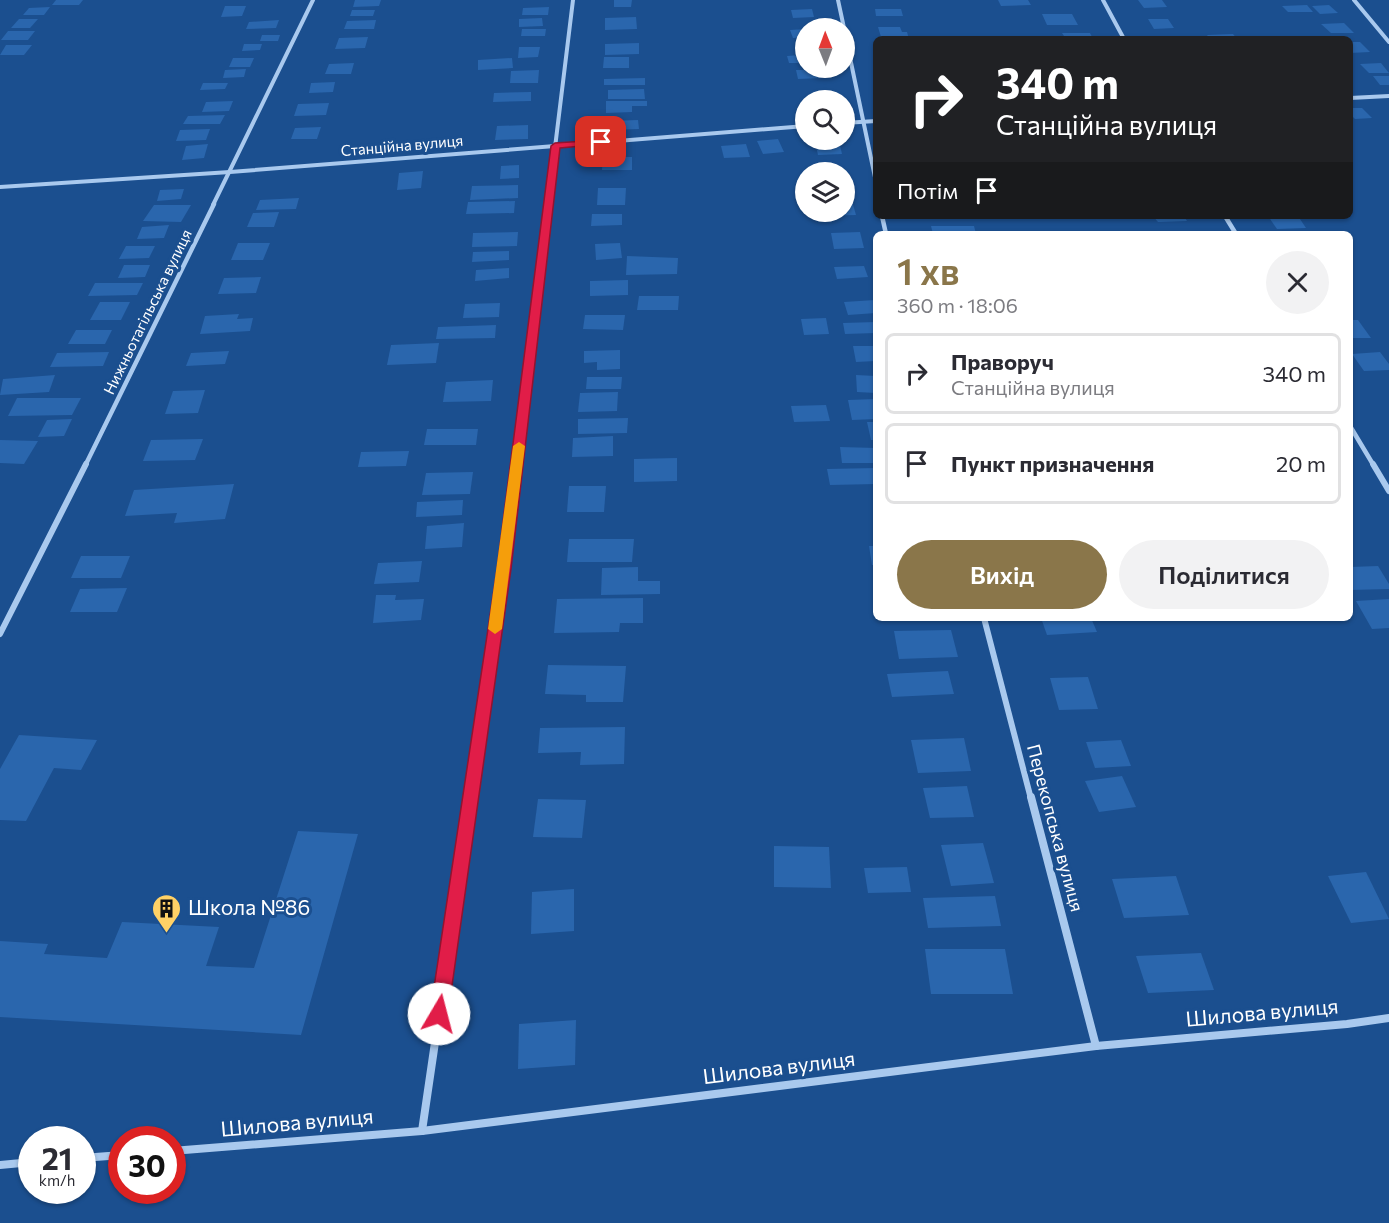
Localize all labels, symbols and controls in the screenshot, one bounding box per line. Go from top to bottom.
north arrow [795,18,855,78]
map controls [795,18,855,222]
text: 340 m [996,56,1119,108]
icon: right [897,60,975,138]
button: search [795,90,855,150]
text: Станційна вулиця [996,108,1217,141]
pin [575,116,626,167]
icon: arrive [584,125,617,158]
street label: Станційна вулиця [340,131,464,159]
button: layers [795,162,855,222]
icon: arrive [970,174,1003,207]
text: Потім [897,177,958,204]
street label: Нижньотагільська вулиця [99,226,195,397]
text: 1 хв [897,248,959,292]
button: close [1266,251,1329,314]
text: 360 m · 18:06 [897,293,1018,317]
text: Праворуч [951,348,1054,375]
icon: right [900,357,933,390]
text: 340 m [1262,360,1326,387]
text: Станційна вулиця [951,375,1115,399]
icon: arrive [900,447,933,480]
text: Пункт призначення [951,450,1154,477]
text: 20 m [1276,450,1326,477]
button: Вихід [897,540,1107,609]
button: Поділитися [1119,540,1329,609]
street label: Перекопська вулиця [1023,742,1089,914]
building icon: Школа №86 [151,892,183,934]
place label: Школа №86 [188,894,310,919]
position arrow [407,982,471,1046]
street label: Шилова вулиця [1184,992,1339,1031]
street label: Шилова вулиця [701,1045,856,1088]
street label: Шилова вулиця [219,1102,374,1141]
speed limit sign: 30 [108,1126,186,1204]
text: 21 [42,1139,72,1176]
text: km/h [39,1171,75,1189]

